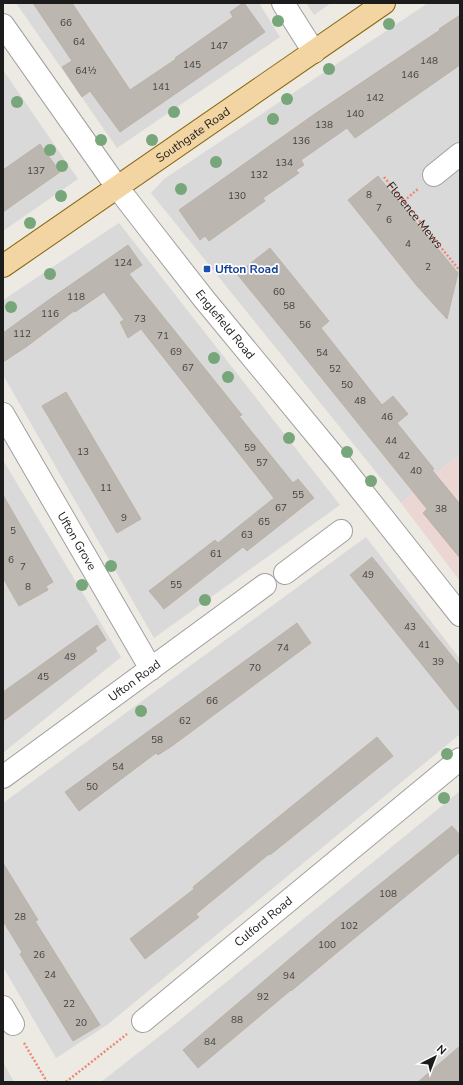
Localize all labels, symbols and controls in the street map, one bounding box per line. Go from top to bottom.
house number: 66 [60,16,72,30]
house number: 64 [73,35,85,49]
house number: 147 [210,39,228,53]
house number: 148 [420,54,438,68]
house number: 145 [183,58,201,72]
house number: 64½ [75,64,97,78]
house number: 146 [401,68,419,82]
house number: 141 [152,80,170,94]
house number: 142 [366,91,384,105]
street label: Southgate Road [153,104,233,166]
house number: 140 [346,107,364,121]
house number: 138 [315,118,333,132]
house number: 136 [292,134,310,148]
house number: 134 [275,156,293,170]
house number: 137 [27,164,45,178]
house number: 132 [250,168,268,182]
street label: Florence Mews [383,178,447,252]
house number: 8 [366,188,372,202]
house number: 130 [228,189,246,203]
house number: 7 [376,201,382,215]
house number: 6 [386,213,392,227]
house number: 4 [405,237,411,251]
house number: 124 [114,256,132,270]
house number: 2 [425,260,431,274]
place label: Ufton Road [215,261,278,277]
marker: Ufton Road [202,264,212,274]
house number: 60 [273,285,285,299]
street label: Englefield Road [192,286,258,363]
house number: 118 [67,290,85,304]
house number: 58 [283,299,295,313]
house number: 116 [41,307,59,321]
house number: 73 [134,312,146,326]
house number: 56 [299,318,311,332]
house number: 112 [13,327,31,341]
house number: 71 [157,329,169,343]
house number: 69 [170,345,182,359]
house number: 54 [316,346,328,360]
house number: 67 [182,361,194,375]
house number: 52 [329,362,341,376]
house number: 50 [341,378,353,392]
house number: 48 [354,394,366,408]
house number: 46 [381,410,393,424]
house number: 44 [385,434,397,448]
house number: 59 [244,441,256,455]
house number: 13 [77,445,89,459]
house number: 42 [398,449,410,463]
house number: 57 [256,456,268,470]
house number: 40 [410,464,422,478]
house number: 11 [100,481,112,495]
house number: 55 [292,488,304,502]
house number: 67 [275,501,287,515]
house number: 38 [435,502,447,516]
street label: Ufton Grove [53,509,100,573]
house number: 9 [121,511,127,525]
house number: 65 [258,515,270,529]
house number: 5 [10,524,16,538]
house number: 63 [241,528,253,542]
house number: 61 [210,547,222,561]
house number: 6 [8,553,14,567]
house number: 7 [20,560,26,574]
house number: 49 [362,568,374,582]
house number: 55 [170,578,182,592]
house number: 8 [25,580,31,594]
house number: 43 [404,620,416,634]
house number: 41 [418,638,430,652]
house number: 74 [277,641,289,655]
house number: 49 [64,650,76,664]
house number: 39 [432,655,444,669]
street label: Ufton Road [105,656,164,705]
house number: 70 [249,661,261,675]
house number: 45 [37,670,49,684]
house number: 66 [206,694,218,708]
house number: 62 [179,714,191,728]
house number: 58 [151,733,163,747]
house number: 54 [112,760,124,774]
house number: 50 [86,780,98,794]
house number: 108 [379,887,397,901]
street label: Culford Road [231,893,296,950]
house number: 28 [14,910,26,924]
house number: 102 [340,919,358,933]
house number: 100 [318,938,336,952]
house number: 26 [33,948,45,962]
house number: 24 [44,968,56,982]
house number: 94 [283,969,295,983]
house number: 92 [257,990,269,1004]
house number: 22 [63,997,75,1011]
house number: 88 [231,1013,243,1027]
house number: 20 [75,1016,87,1030]
house number: 84 [204,1035,216,1049]
north arrow [415,1037,455,1077]
text: N [433,1042,449,1058]

